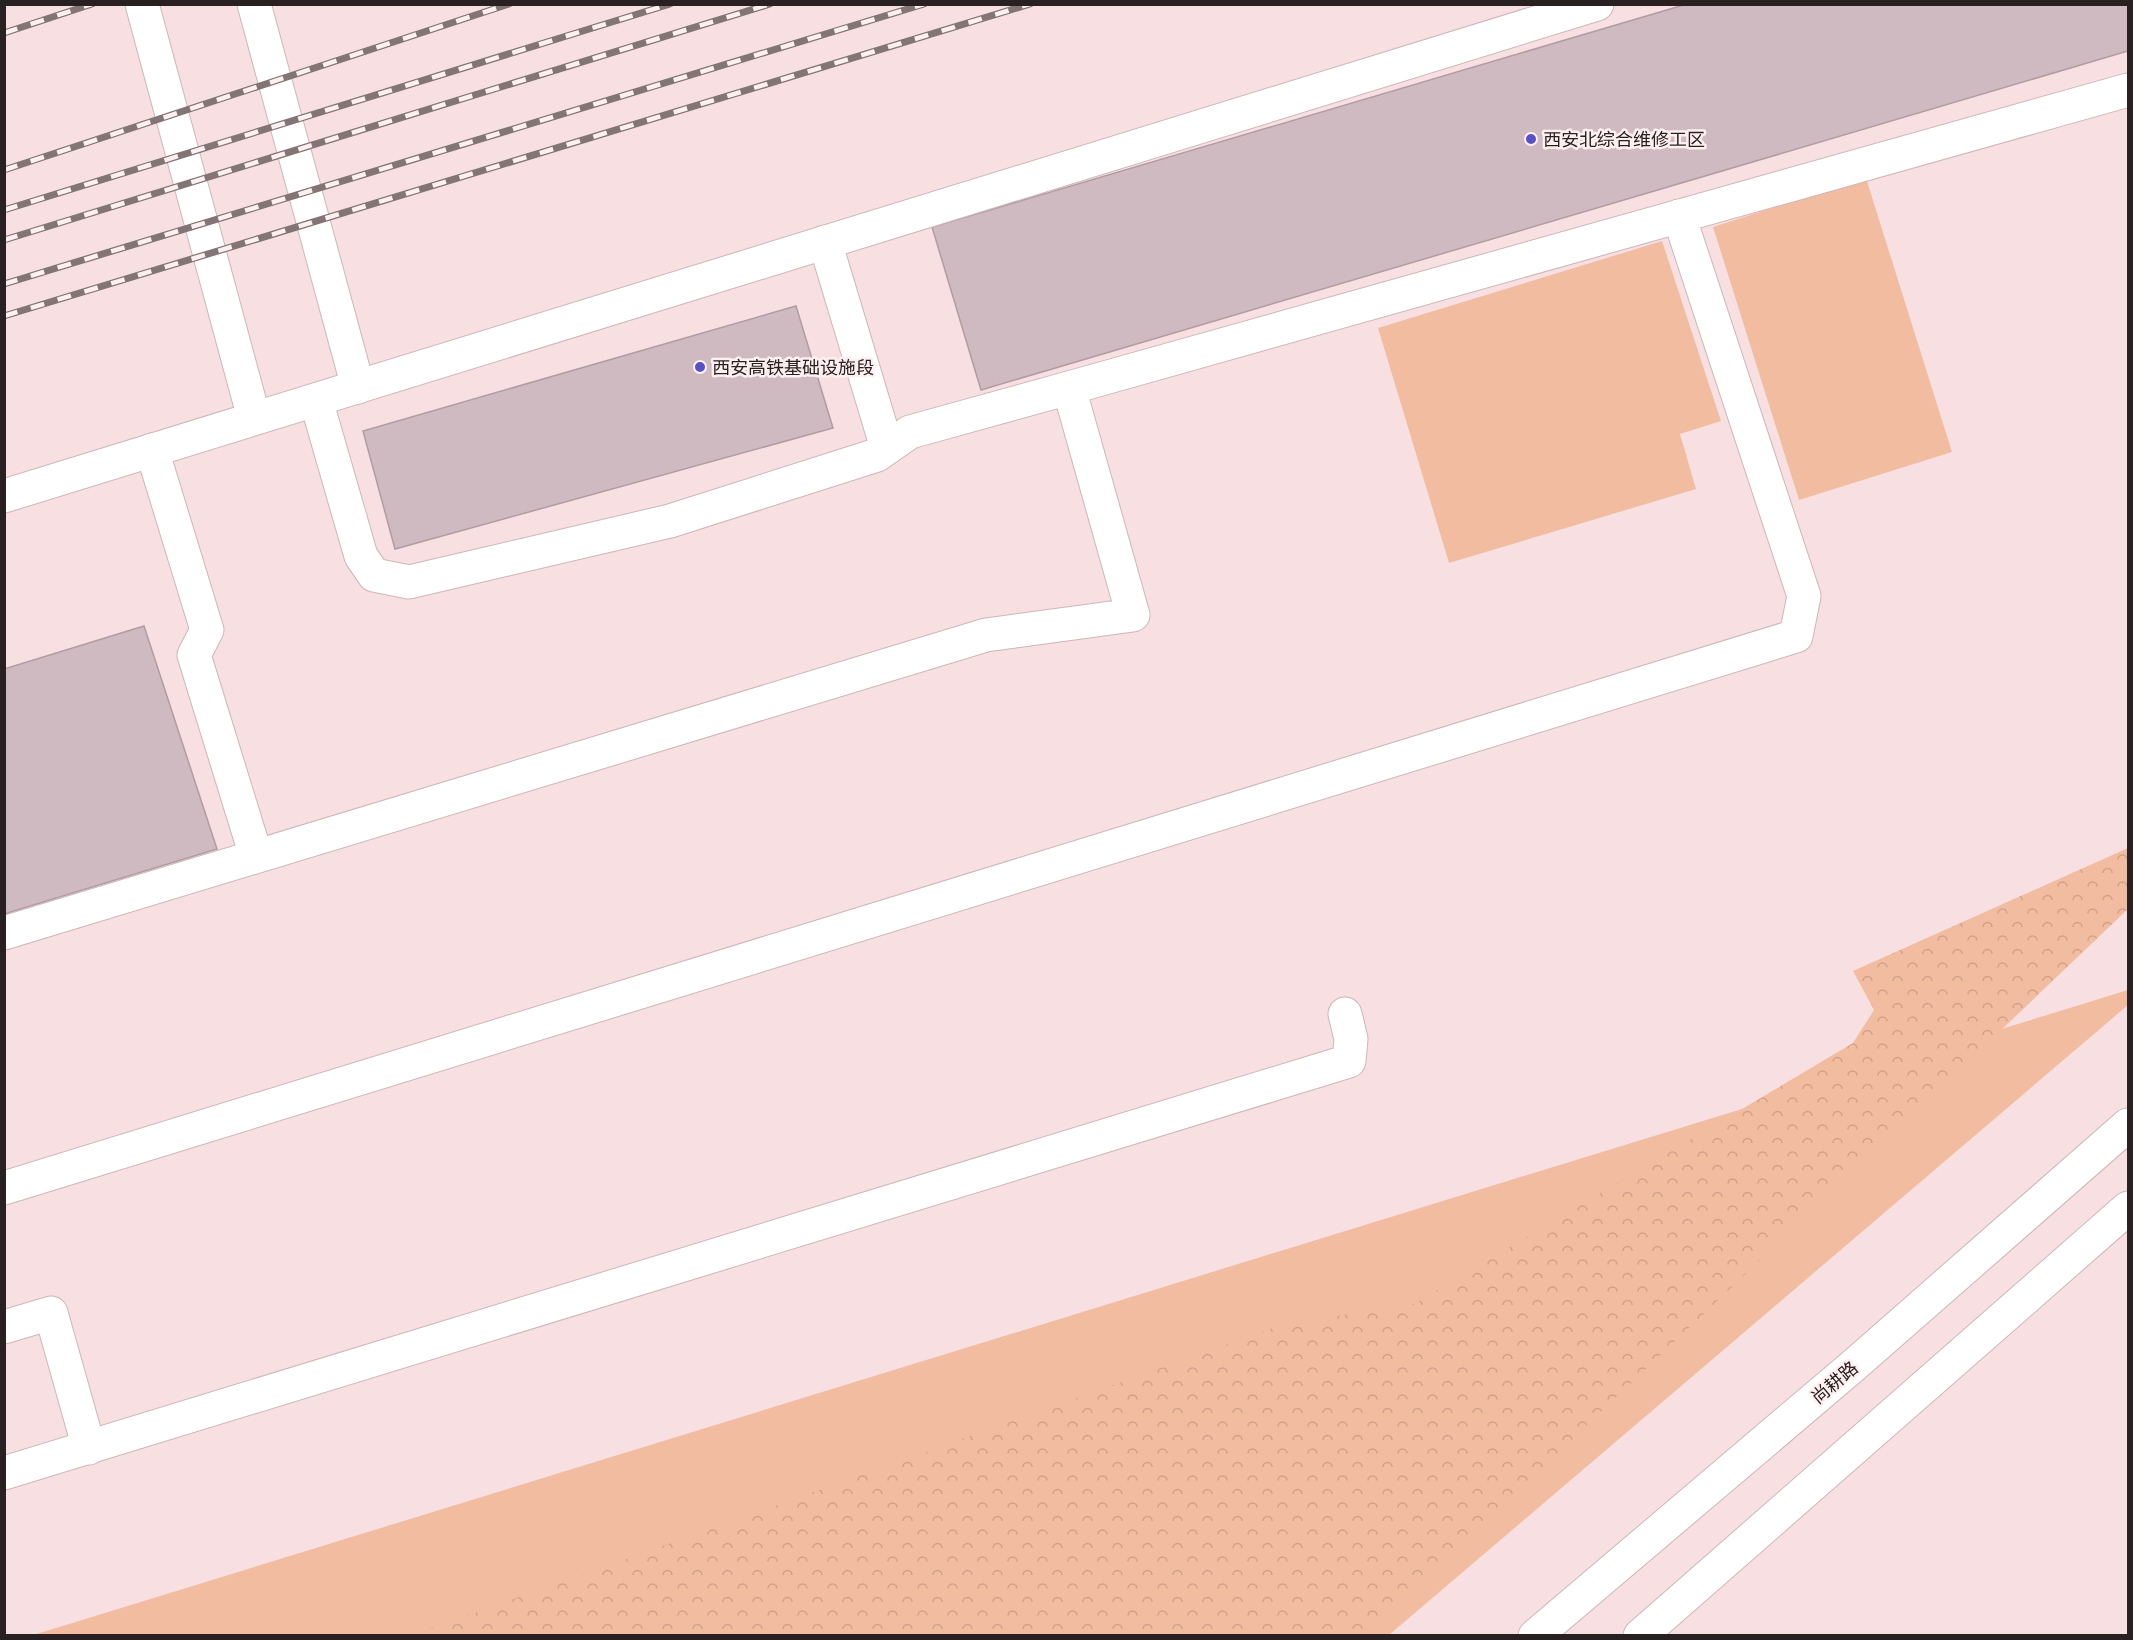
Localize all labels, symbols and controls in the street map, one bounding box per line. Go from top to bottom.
place label: 西安北综合维修工区 [1543,128,1705,150]
marker: 西安北综合维修工区 [1524,132,1538,146]
place label: 西安高铁基础设施段 [712,356,874,378]
marker: 西安高铁基础设施段 [693,360,707,374]
street label: 尚耕路 [1806,1356,1862,1408]

